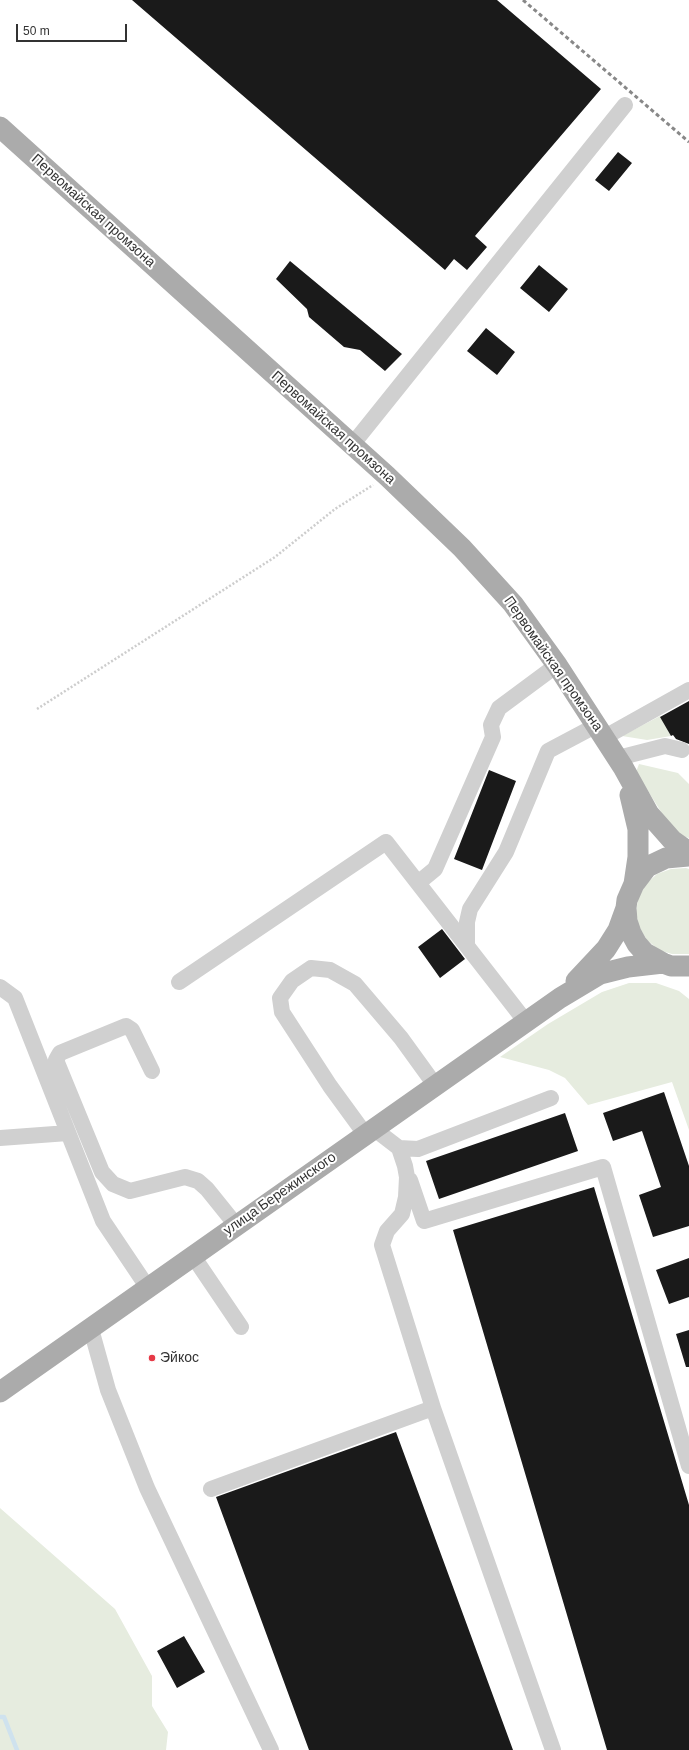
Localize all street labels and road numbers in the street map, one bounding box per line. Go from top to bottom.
street label: Первомайская промзона [28,151,158,271]
street label: Первомайская промзона [268,368,398,488]
street label: Первомайская промзона [500,593,606,735]
street label: улица Бережинского [221,1149,339,1239]

